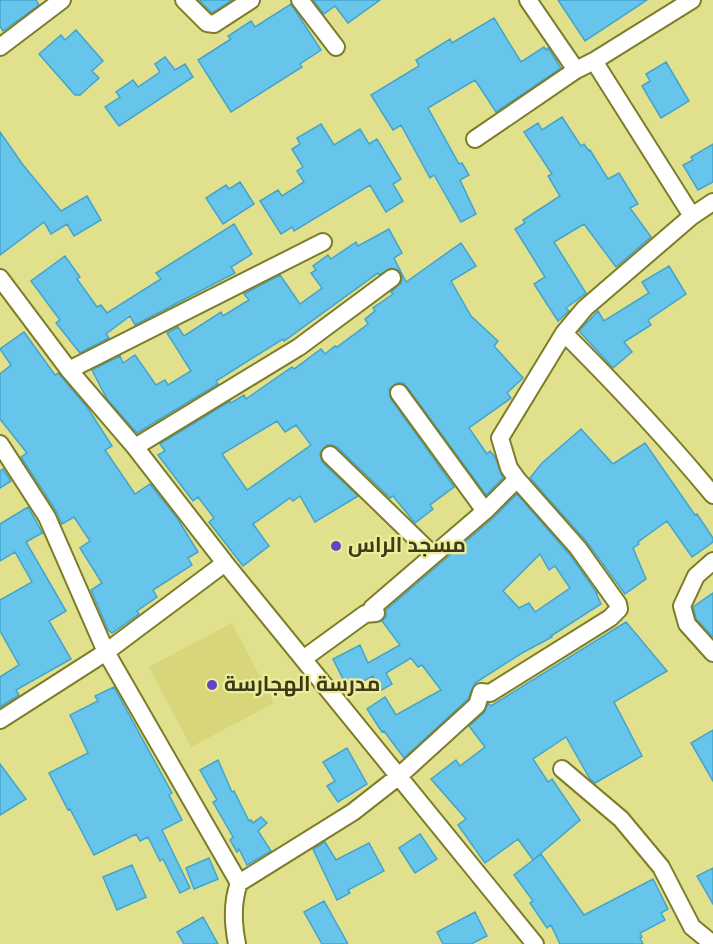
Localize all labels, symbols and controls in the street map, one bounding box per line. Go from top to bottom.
place label: مسجد الراس [348,533,466,560]
marker: مسجد الراس [329,539,343,553]
place label: مدرسة الهجارسة [224,672,380,699]
marker: مدرسة الهجارسة [205,678,219,692]

